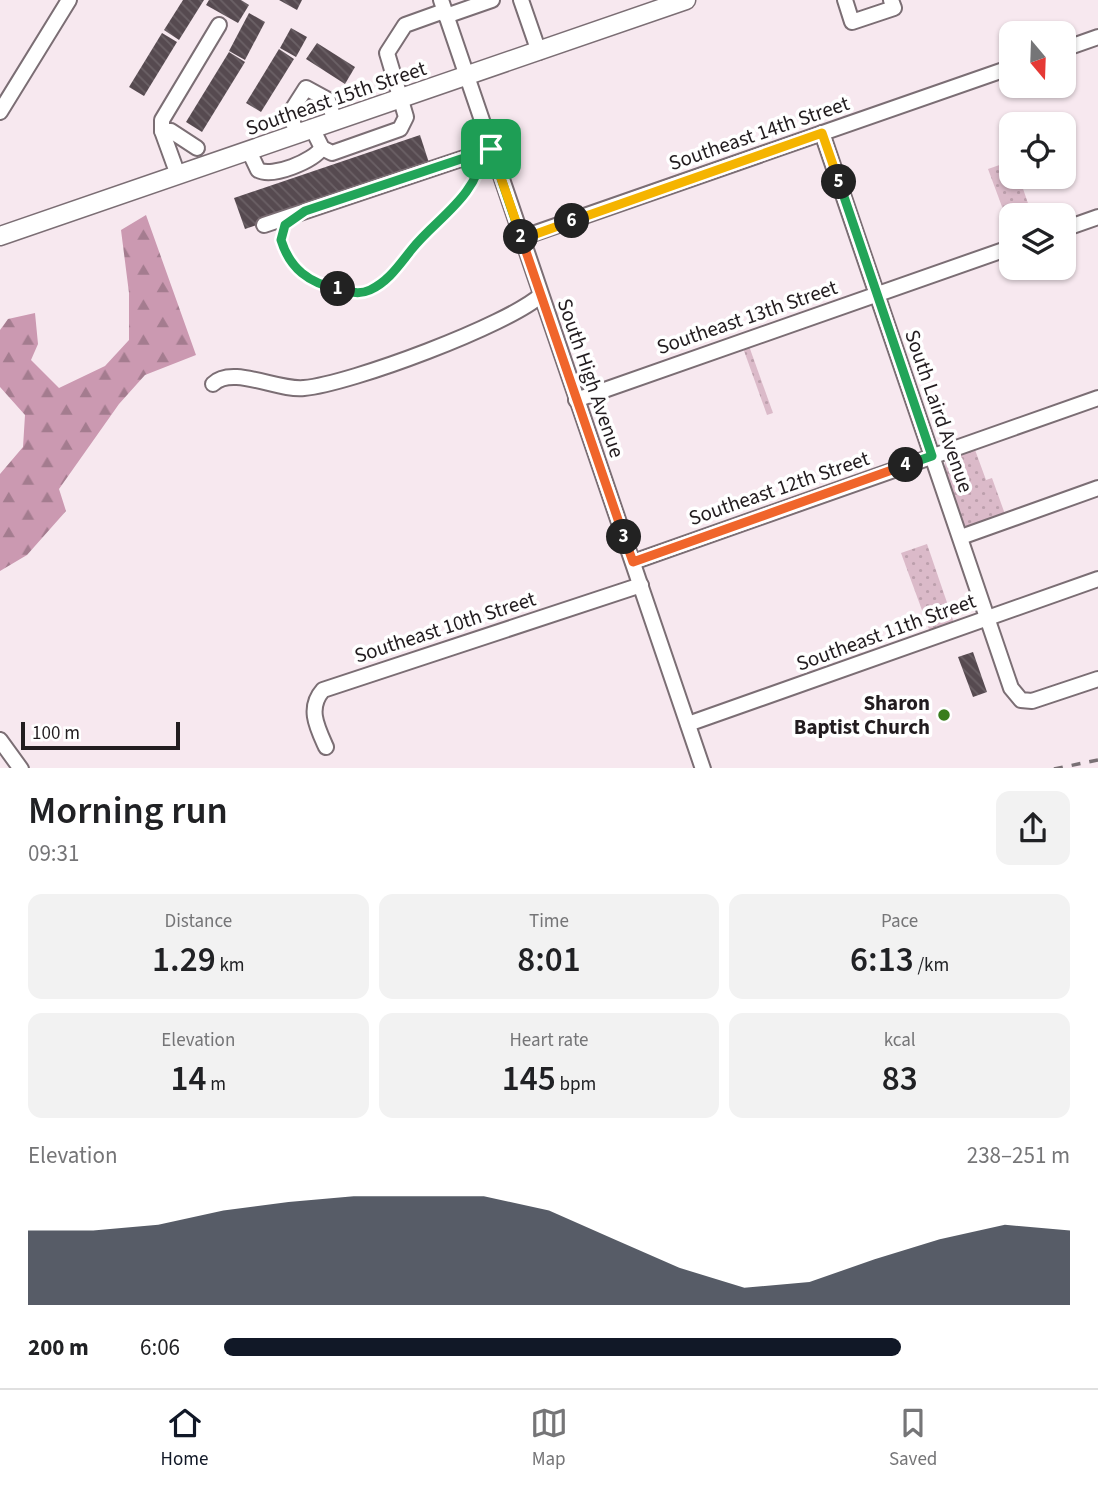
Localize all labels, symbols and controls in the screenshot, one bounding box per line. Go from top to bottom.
north arrow [999,21,1076,98]
map controls [999,21,1076,280]
street label: Southeast 15th Street [242,53,430,143]
street label: Southeast 14th Street [665,88,853,178]
button: locate [999,112,1076,189]
pin [461,119,521,179]
icon: arrive [472,130,510,168]
pin: 5 [822,164,856,200]
text: 5 [833,168,844,195]
button: layers [999,203,1076,280]
pin: 6 [554,204,590,238]
text: 6 [566,207,577,234]
pin: 2 [504,219,538,254]
text: 2 [515,223,526,250]
pin: 1 [320,272,356,306]
street label: Southeast 13th Street [653,272,841,362]
text: 1 [332,275,343,302]
street label: South High Avenue [550,294,632,462]
street label: South Laird Avenue [897,326,981,496]
street label: Southeast 12th Street [685,443,873,533]
pin: 4 [888,448,923,482]
text: 4 [900,451,911,478]
pin: 3 [606,520,642,554]
text: 3 [618,523,629,550]
street label: Southeast 10th Street [350,584,540,670]
street label: Southeast 11th Street [792,586,980,678]
place label: Sharon Baptist Church [794,688,930,742]
marker: Sharon Baptist Church [936,707,952,723]
scale bar [21,720,180,751]
text: 100 m [32,720,80,747]
text: Morning run [28,784,228,838]
button: share [996,791,1070,865]
text: 09:31 [28,837,79,870]
text: Distance [165,908,232,935]
text: Time [529,908,569,935]
text: Pace [881,908,918,935]
text: 1.29 [152,935,216,985]
text: 8:01 [517,935,581,985]
text: 6:13 [850,935,914,985]
text: km [216,952,245,979]
text: /km [914,952,949,979]
text: Elevation [161,1027,235,1054]
text: Heart rate [509,1027,588,1054]
text: kcal [884,1027,916,1054]
text: 14 [171,1054,207,1104]
text: 145 [502,1054,556,1104]
text: 83 [882,1054,918,1104]
text: m [207,1071,226,1098]
text: bpm [556,1071,596,1098]
text: Elevation [28,1139,118,1172]
text: 238–251 m [967,1139,1070,1172]
text: 200 m [28,1331,89,1364]
text: 6:06 [140,1331,180,1364]
tab: Home [161,1404,208,1473]
tab: Map [530,1404,568,1473]
tab: Saved [889,1404,937,1473]

